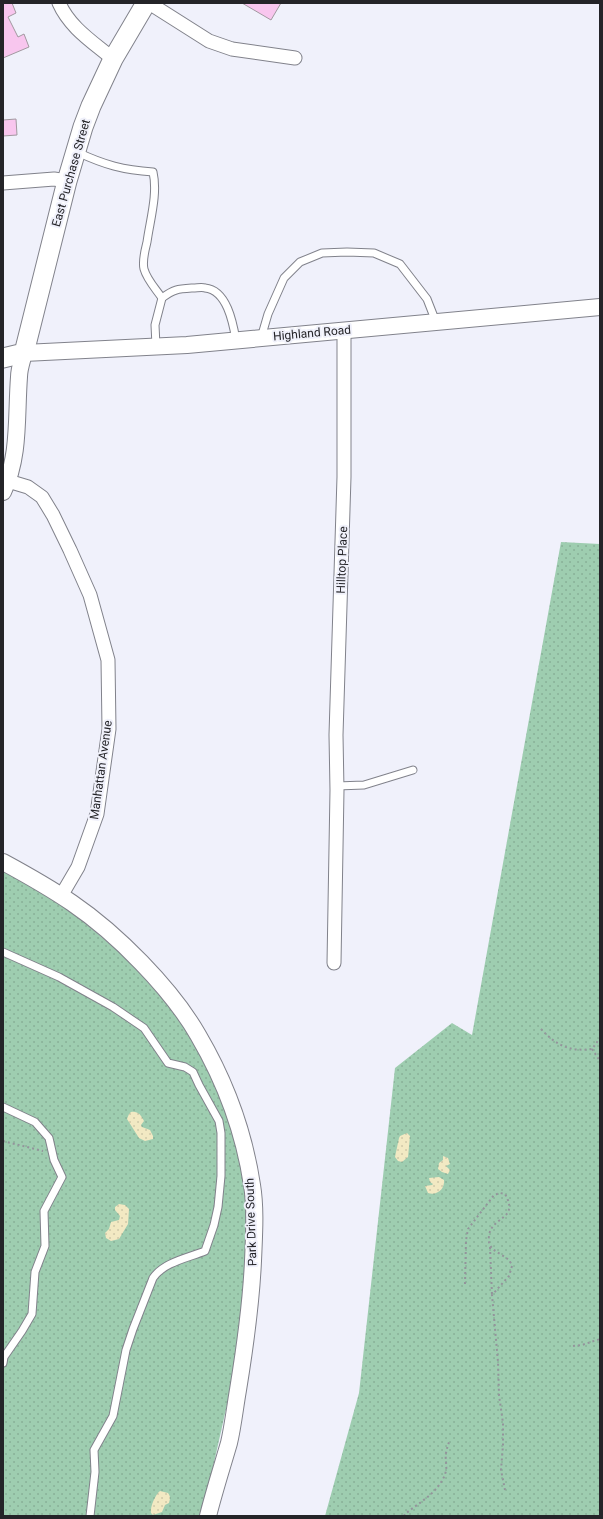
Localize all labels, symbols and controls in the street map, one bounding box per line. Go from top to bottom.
street label: East Purchase Street [49,118,93,228]
street label: Highland Road [272,323,352,343]
street label: Hilltop Place [334,526,350,594]
street label: Manhattan Avenue [87,720,115,820]
street label: Park Drive South [242,1178,260,1266]

